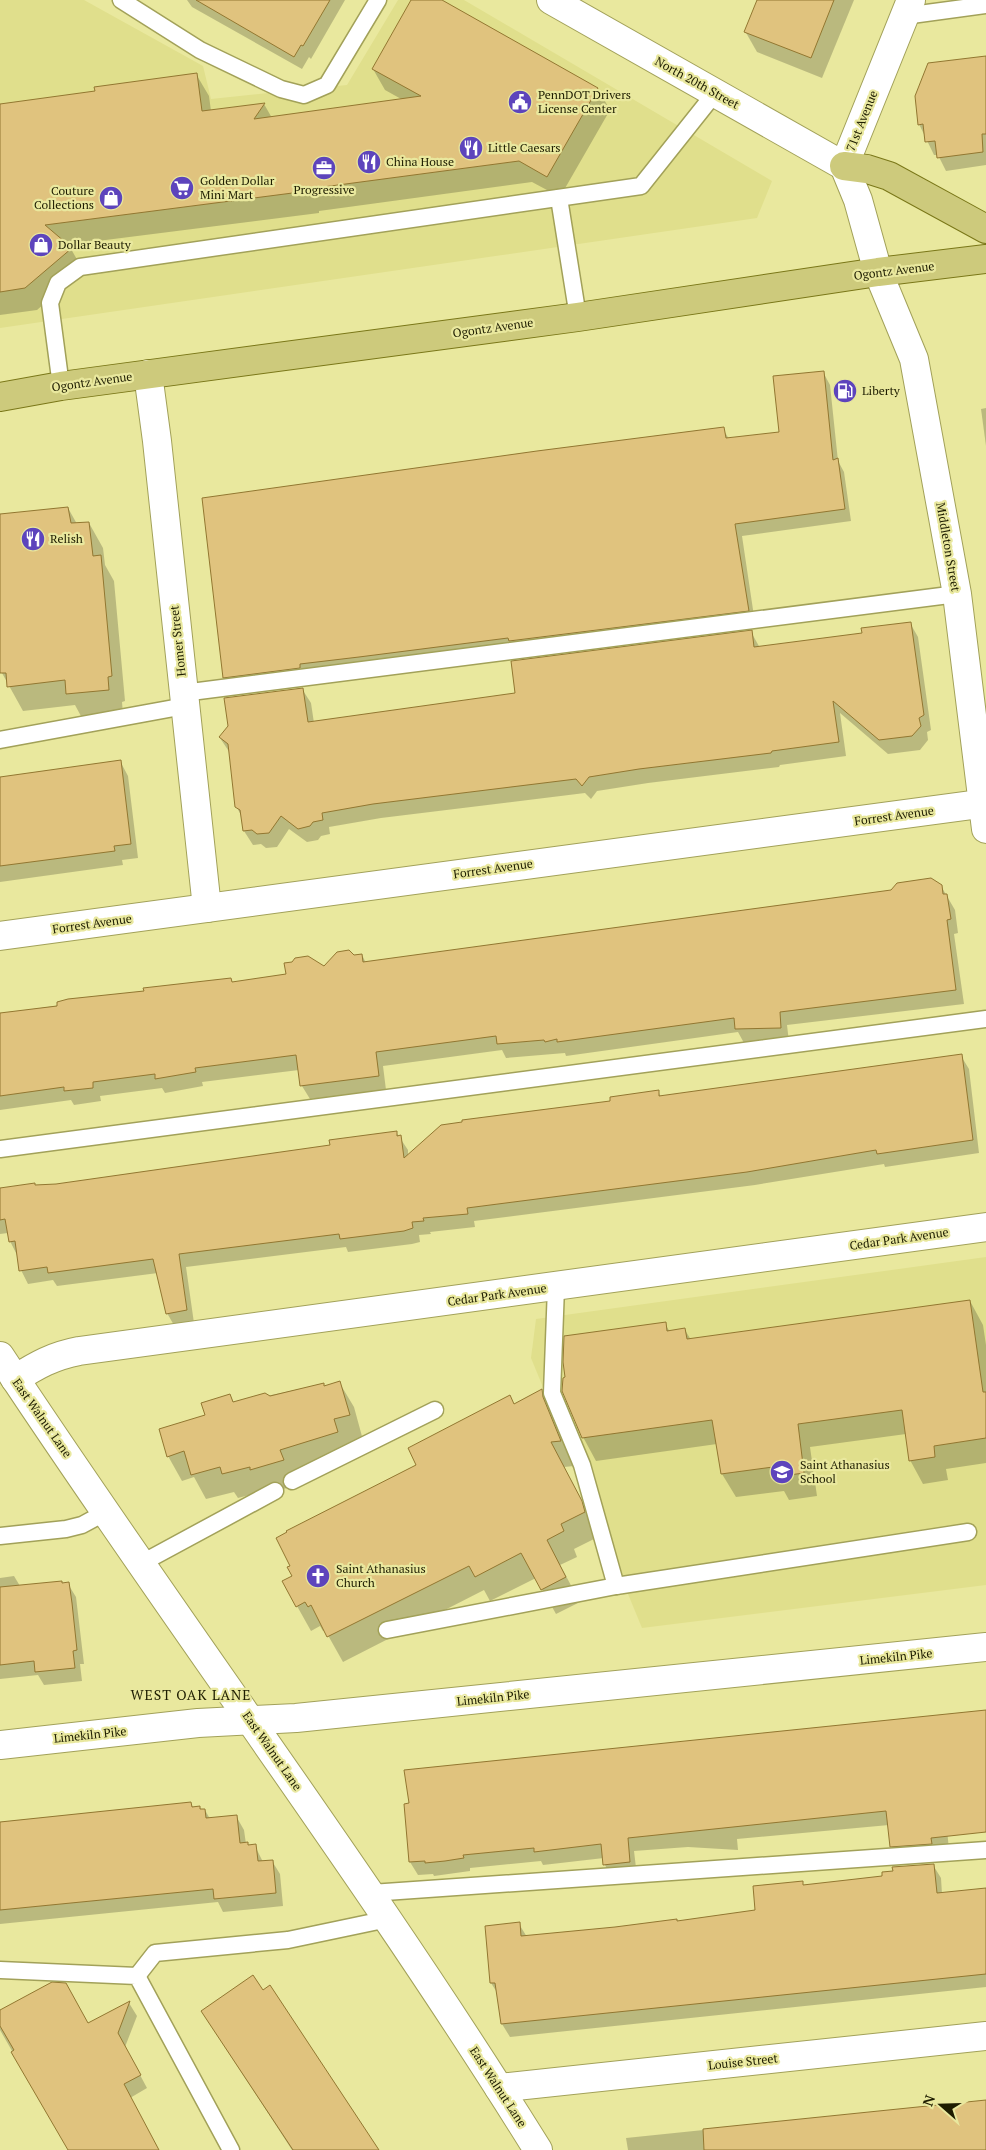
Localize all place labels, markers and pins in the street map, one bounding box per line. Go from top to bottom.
place label: PennDOT Drivers License Center [538,87,631,116]
public building icon: PennDOT Drivers License Center [507,89,533,115]
restaurant icon: Little Caesars [458,135,484,161]
place label: Little Caesars [488,140,561,155]
restaurant icon: China House [356,149,382,175]
place label: China House [386,154,454,169]
office icon: Progressive [311,155,337,181]
place label: Golden Dollar Mini Mart [200,173,275,202]
supermarket icon: Golden Dollar Mini Mart [169,175,195,201]
place label: Progressive [293,182,355,197]
place label: Couture Collections [34,183,94,212]
shop icon: Couture Collections [98,185,124,211]
shop icon: Dollar Beauty [28,232,54,258]
place label: Dollar Beauty [58,237,132,252]
fuel station icon: Liberty [832,378,858,404]
place label: Liberty [862,383,901,398]
restaurant icon: Relish [20,526,46,552]
place label: Relish [50,531,83,546]
place label: Saint Athanasius School [800,1457,890,1486]
school or university icon: Saint Athanasius School [769,1459,795,1485]
place label: Saint Athanasius Church [336,1561,426,1590]
church icon: Saint Athanasius Church [305,1563,331,1589]

